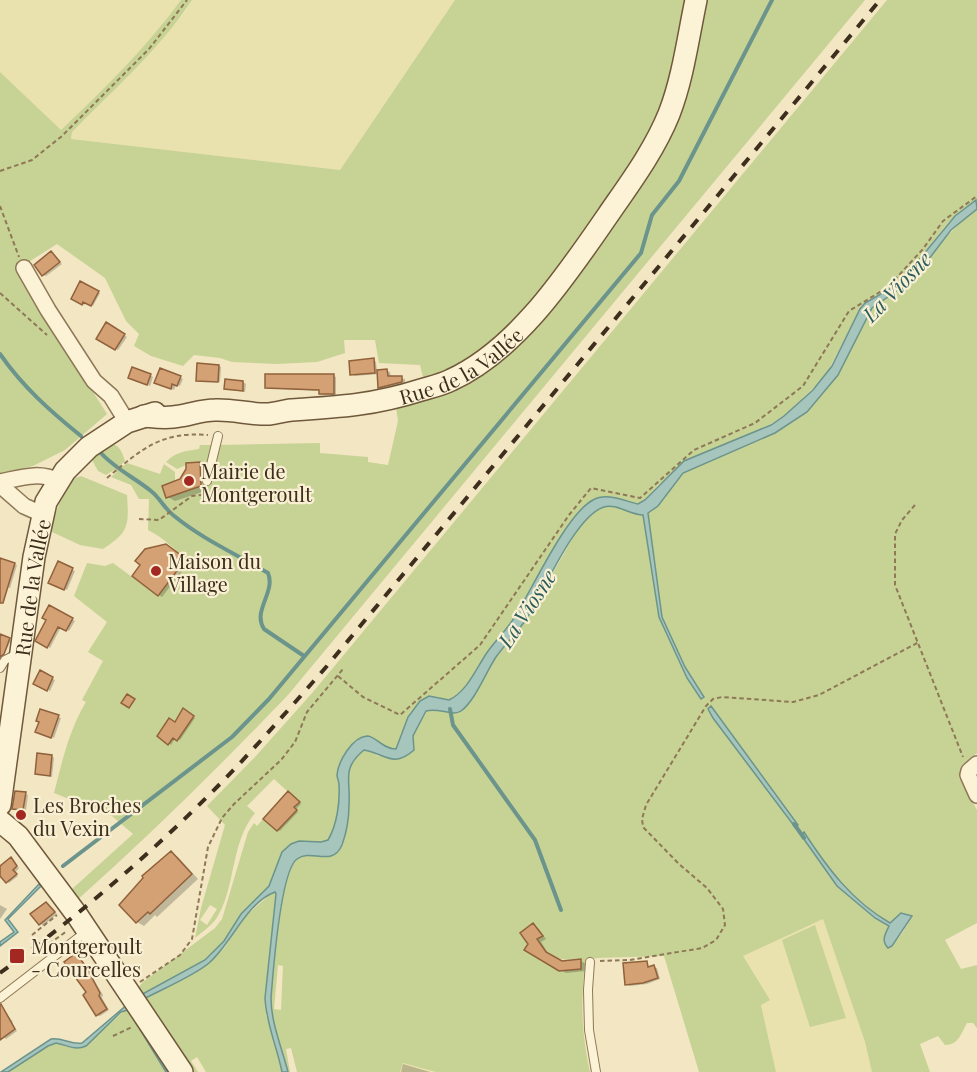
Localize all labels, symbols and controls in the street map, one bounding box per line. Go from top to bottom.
water label: La Viosne [855,245,937,328]
street label: Rue de la Vallée [396,321,528,409]
place label: Mairie de Montgeroult [201,457,313,507]
marker: Mairie de Montgeroult [182,474,196,488]
street label: Rue de la Vallée [7,516,55,657]
place label: Maison du Village [167,547,262,597]
marker: Maison du Village [149,564,163,578]
water label: La Viosne [490,564,562,653]
place label: Les Broches du Vexin [33,791,141,841]
marker: Les Broches du Vexin [14,808,28,822]
place label: Montgeroult - Courcelles [31,932,143,982]
marker: Montgeroult - Courcelles [8,947,26,965]

